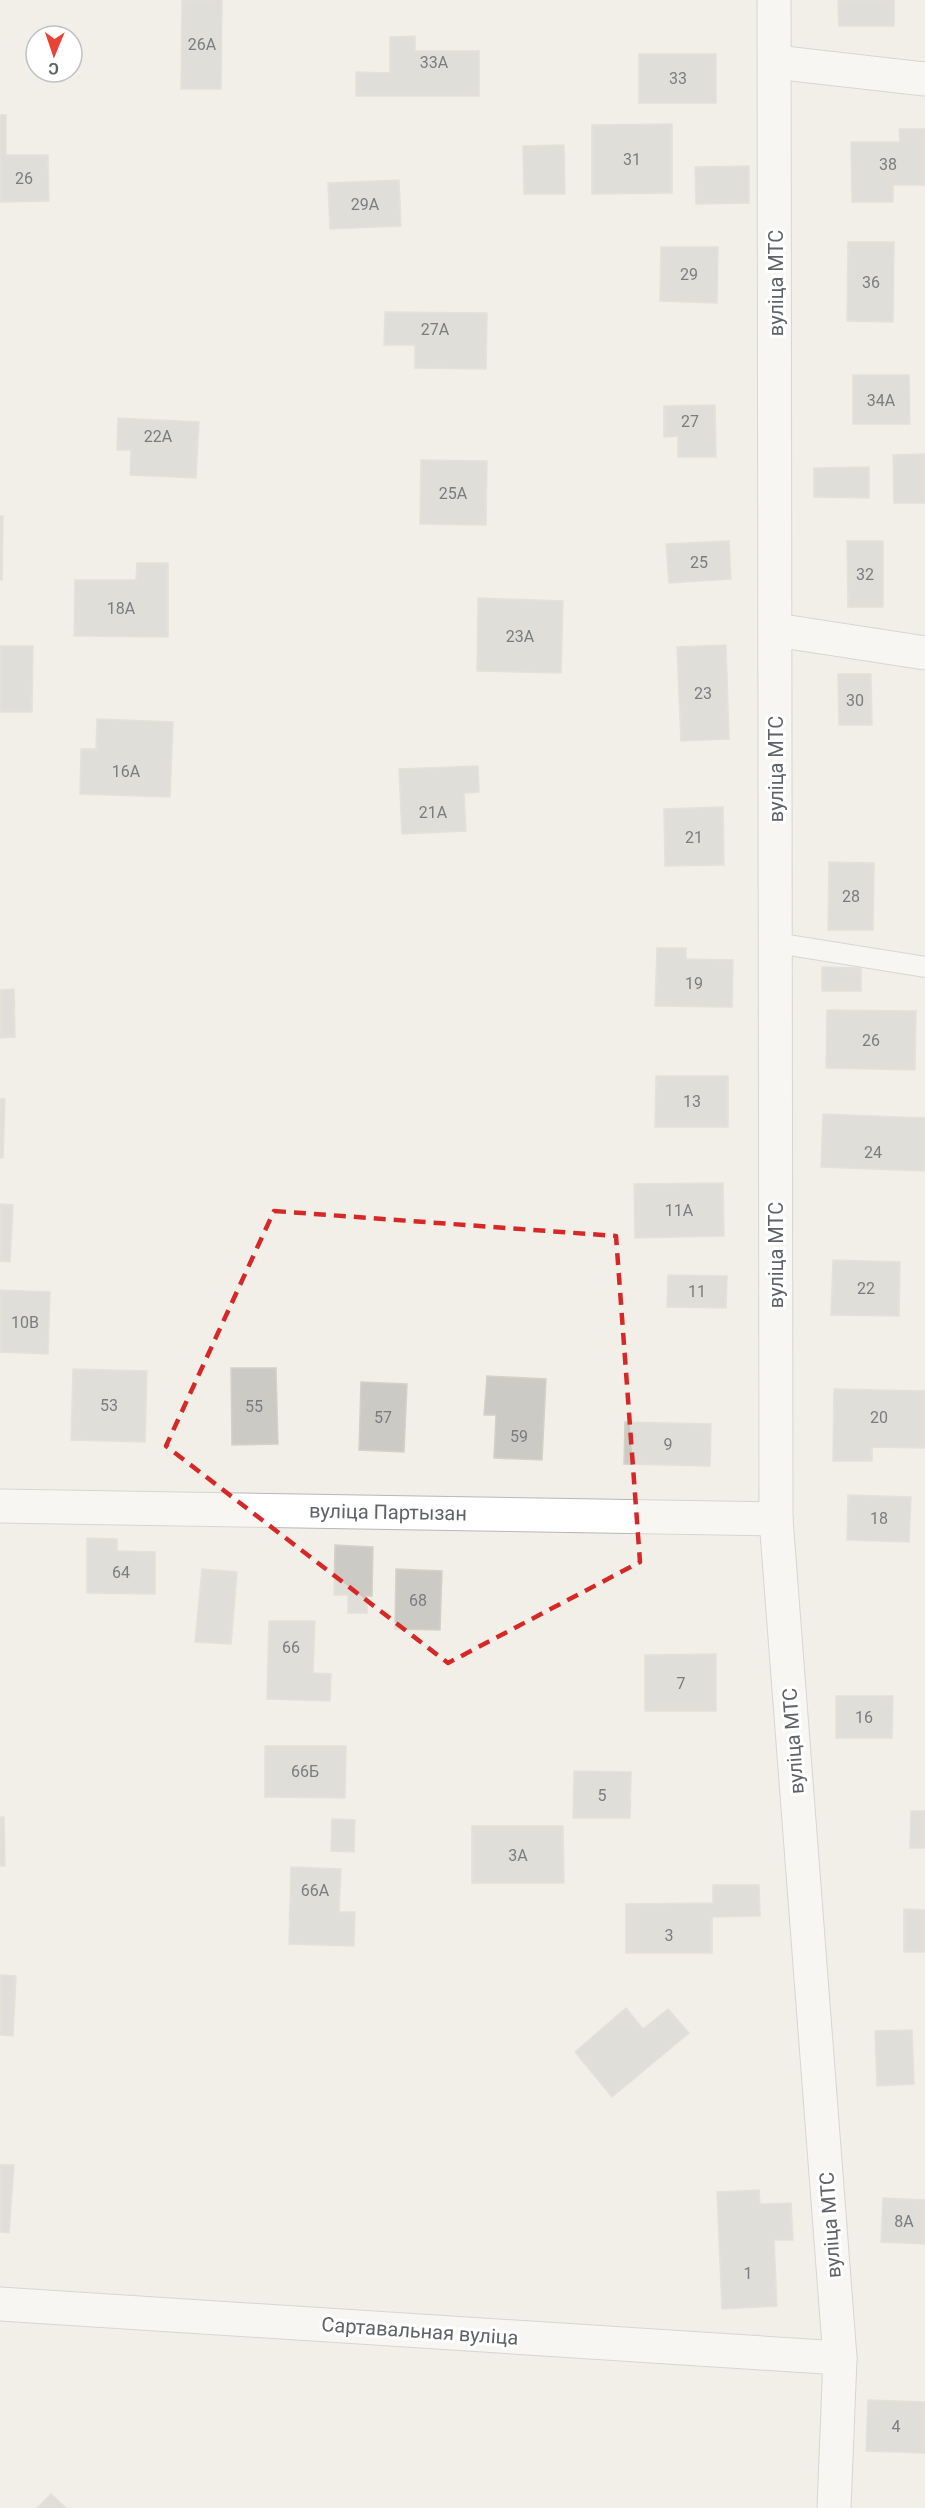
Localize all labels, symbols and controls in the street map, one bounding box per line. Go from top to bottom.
north arrow [24,24,84,84]
house number: 26А [188,35,217,54]
house number: 33А [420,53,449,72]
text: С [48,59,59,78]
house number: 33 [669,69,687,88]
house number: 31 [623,150,641,169]
house number: 38 [879,155,897,174]
house number: 26 [15,169,33,188]
house number: 29А [351,195,380,214]
street label: вуліца МТС [764,230,788,336]
house number: 29 [680,265,698,284]
house number: 36 [862,273,880,292]
house number: 27А [421,320,450,339]
house number: 34А [867,391,896,410]
house number: 27 [681,412,699,431]
house number: 22А [144,427,173,446]
house number: 25А [439,484,468,503]
house number: 25 [690,553,708,572]
house number: 32 [856,565,874,584]
house number: 18А [107,599,136,618]
house number: 23А [506,627,535,646]
house number: 23 [694,684,712,703]
house number: 30 [846,691,864,710]
street label: вуліца МТС [764,716,788,822]
house number: 16А [112,762,141,781]
house number: 21А [419,803,448,822]
house number: 21 [685,828,703,847]
house number: 28 [842,887,860,906]
house number: 19 [685,974,703,993]
house number: 26 [862,1031,880,1050]
house number: 13 [683,1092,701,1111]
house number: 24 [864,1143,882,1162]
house number: 11А [665,1201,694,1220]
street label: вуліца МТС [764,1202,788,1308]
house number: 22 [857,1279,875,1298]
house number: 11 [688,1282,706,1301]
house number: 10В [11,1313,39,1332]
house number: 53 [100,1396,118,1415]
house number: 55 [245,1397,263,1416]
house number: 57 [374,1408,392,1427]
house number: 20 [870,1408,888,1427]
house number: 59 [510,1427,528,1446]
house number: 9 [664,1435,673,1454]
street label: вуліца Партызан [309,1499,467,1525]
house number: 18 [870,1509,888,1528]
house number: 64 [112,1563,130,1582]
house number: 68 [409,1591,427,1610]
house number: 66 [282,1638,300,1657]
house number: 7 [677,1674,686,1693]
street label: вуліца МТС [777,1687,809,1795]
house number: 16 [855,1708,873,1727]
house number: 66Б [291,1762,319,1781]
house number: 5 [598,1786,607,1805]
house number: 3А [508,1846,528,1865]
house number: 66А [301,1881,330,1900]
house number: 3 [665,1926,674,1945]
street label: вуліца МТС [814,2171,846,2279]
house number: 8А [894,2212,914,2231]
house number: 1 [744,2264,753,2283]
street label: Сартавальная вуліца [321,2312,519,2350]
house number: 4 [892,2417,901,2436]

